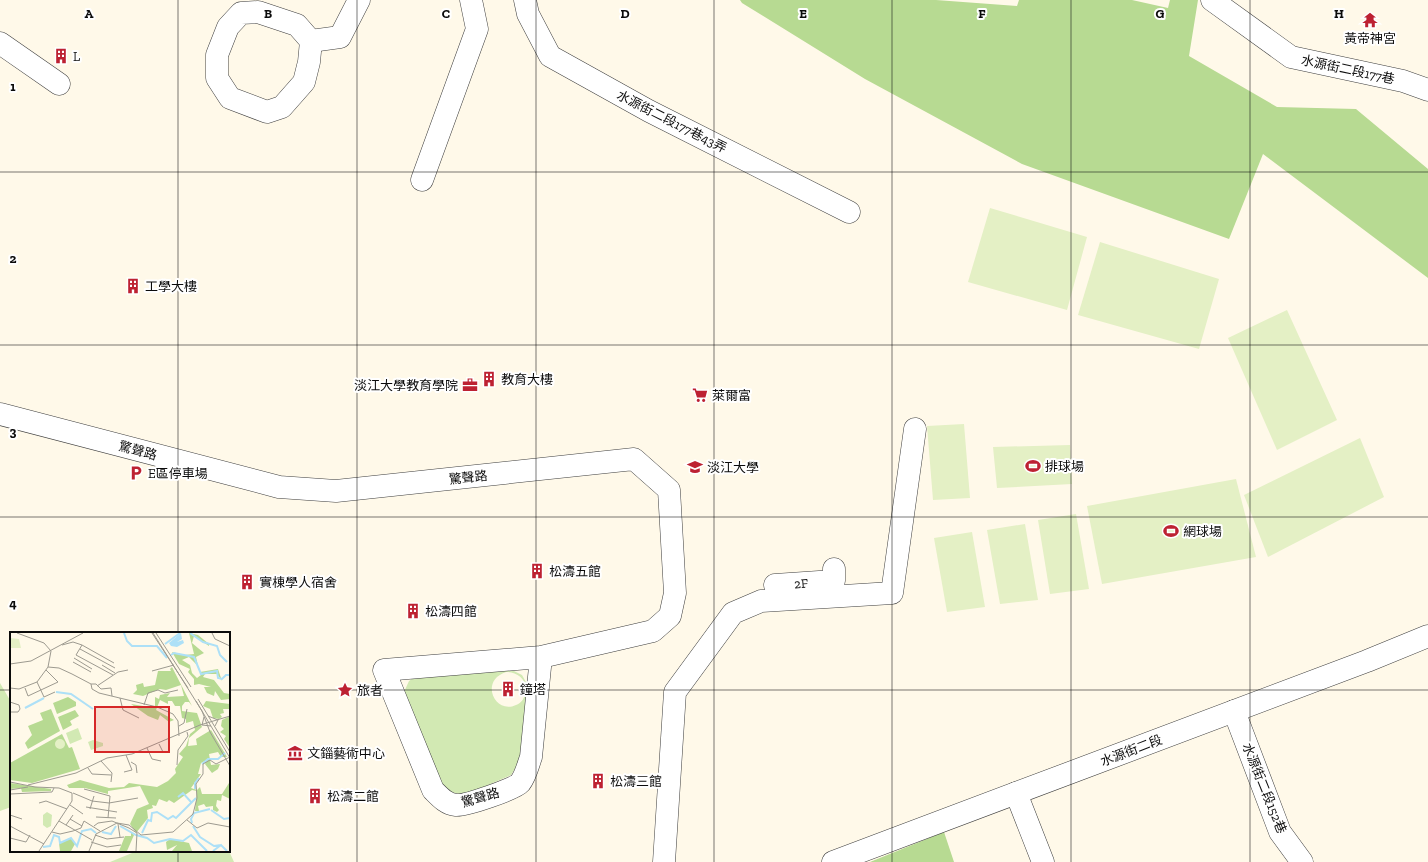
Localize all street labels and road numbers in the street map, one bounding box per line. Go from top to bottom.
street label: 水源街二段177巷 [1300,52,1396,87]
street label: 水源街二段177巷43弄 [614,87,729,156]
street label: 驚聲路 [117,438,159,463]
street label: 驚聲路 [448,468,488,487]
street label: 2F [793,575,809,592]
street label: 水源街二段 [1098,732,1164,769]
street label: 水源街二段152巷 [1240,741,1290,836]
street label: 驚聲路 [459,785,501,810]

